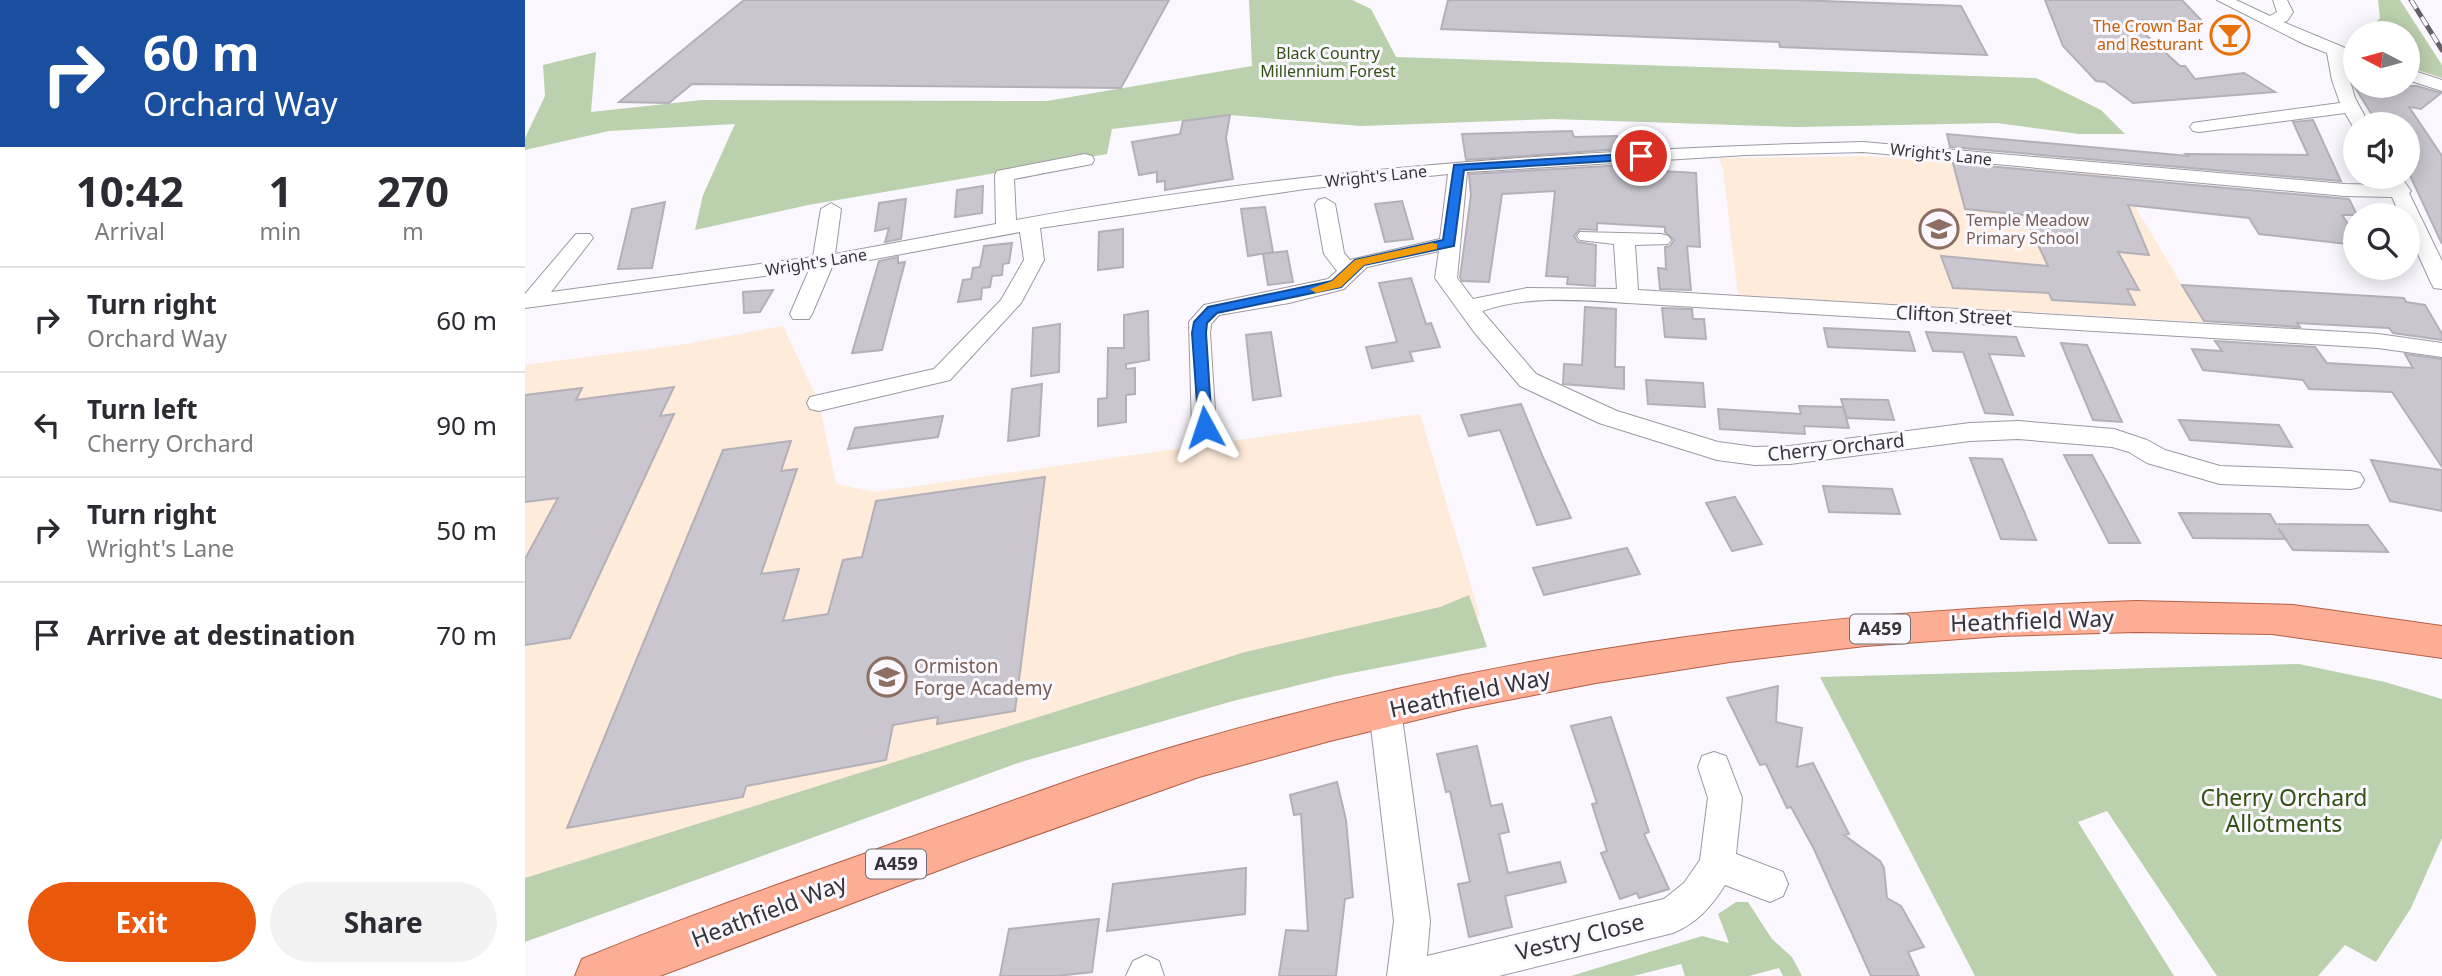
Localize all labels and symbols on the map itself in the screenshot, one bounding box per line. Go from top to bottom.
bar icon: The Crown Bar and Resturant [2209,14,2251,56]
place label: The Crown Bar and Resturant [2093,15,2203,55]
north arrow [2343,21,2420,98]
park label: Black Country Millennium Forest [1260,42,1396,82]
pin [1611,126,1671,186]
street label: Wright's Lane [1889,138,1993,170]
street label: Wright's Lane [1324,160,1428,192]
school or university icon: Temple Meadow Primary School [1918,208,1960,250]
place label: Temple Meadow Primary School [1966,209,2090,249]
street label: Wright's Lane [764,243,868,281]
street label: Clifton Street [1895,299,2013,331]
position arrow [1168,390,1242,464]
street label: Cherry Orchard [1766,427,1906,467]
street label: Heathfield Way [1950,601,2115,639]
road number: A459 [1850,614,1910,644]
place label: Ormiston Forge Academy [914,653,1052,701]
school or university icon: Ormiston Forge Academy [866,656,908,698]
street label: Heathfield Way [1386,659,1554,725]
park label: Cherry Orchard Allotments [2201,781,2367,839]
road number: A459 [866,850,926,878]
street label: Heathfield Way [686,866,851,954]
street label: Vestry Close [1512,905,1647,967]

